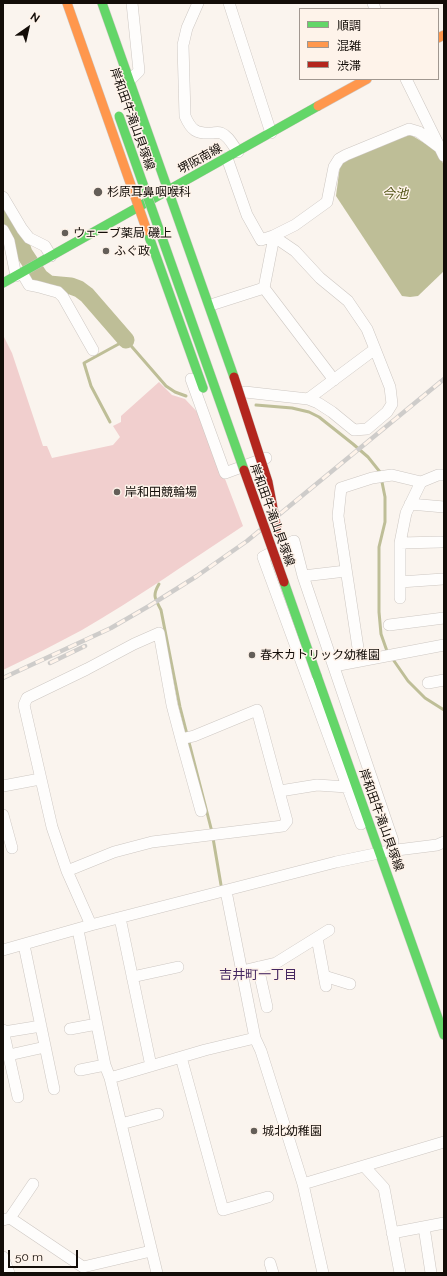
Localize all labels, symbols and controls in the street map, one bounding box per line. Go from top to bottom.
north arrow [8,8,48,48]
legend [299,8,439,80]
text: N [28,10,42,25]
text: 順調 [337,19,361,33]
text: 混雑 [337,39,361,53]
text: 渋滞 [337,59,361,73]
street label: 岸和田牛滝山貝塚線 [107,66,157,172]
street label: 堺阪南線 [176,141,224,177]
place label: 杉原耳鼻咽喉科 [107,185,191,199]
marker: 杉原耳鼻咽喉科 [92,186,104,198]
water label: 今池 [382,186,408,202]
place label: ウェーブ薬局 磯上 [73,226,172,240]
marker: ウェーブ薬局 磯上 [60,228,70,238]
place label: ふぐ政 [114,244,150,258]
marker: ふぐ政 [101,246,111,256]
street label: 岸和田牛滝山貝塚線 [247,462,297,568]
place label: 岸和田競輪場 [125,485,197,499]
marker: 岸和田競輪場 [112,487,122,497]
place label: 春木カトリック幼稚園 [260,648,380,662]
marker: 春木カトリック幼稚園 [247,650,257,660]
street label: 岸和田牛滝山貝塚線 [356,767,406,873]
district label: 吉井町一丁目 [219,967,297,983]
place label: 城北幼稚園 [262,1124,322,1138]
marker: 城北幼稚園 [249,1126,259,1136]
scale bar [10,1242,80,1268]
text: 50 m [15,1250,43,1264]

